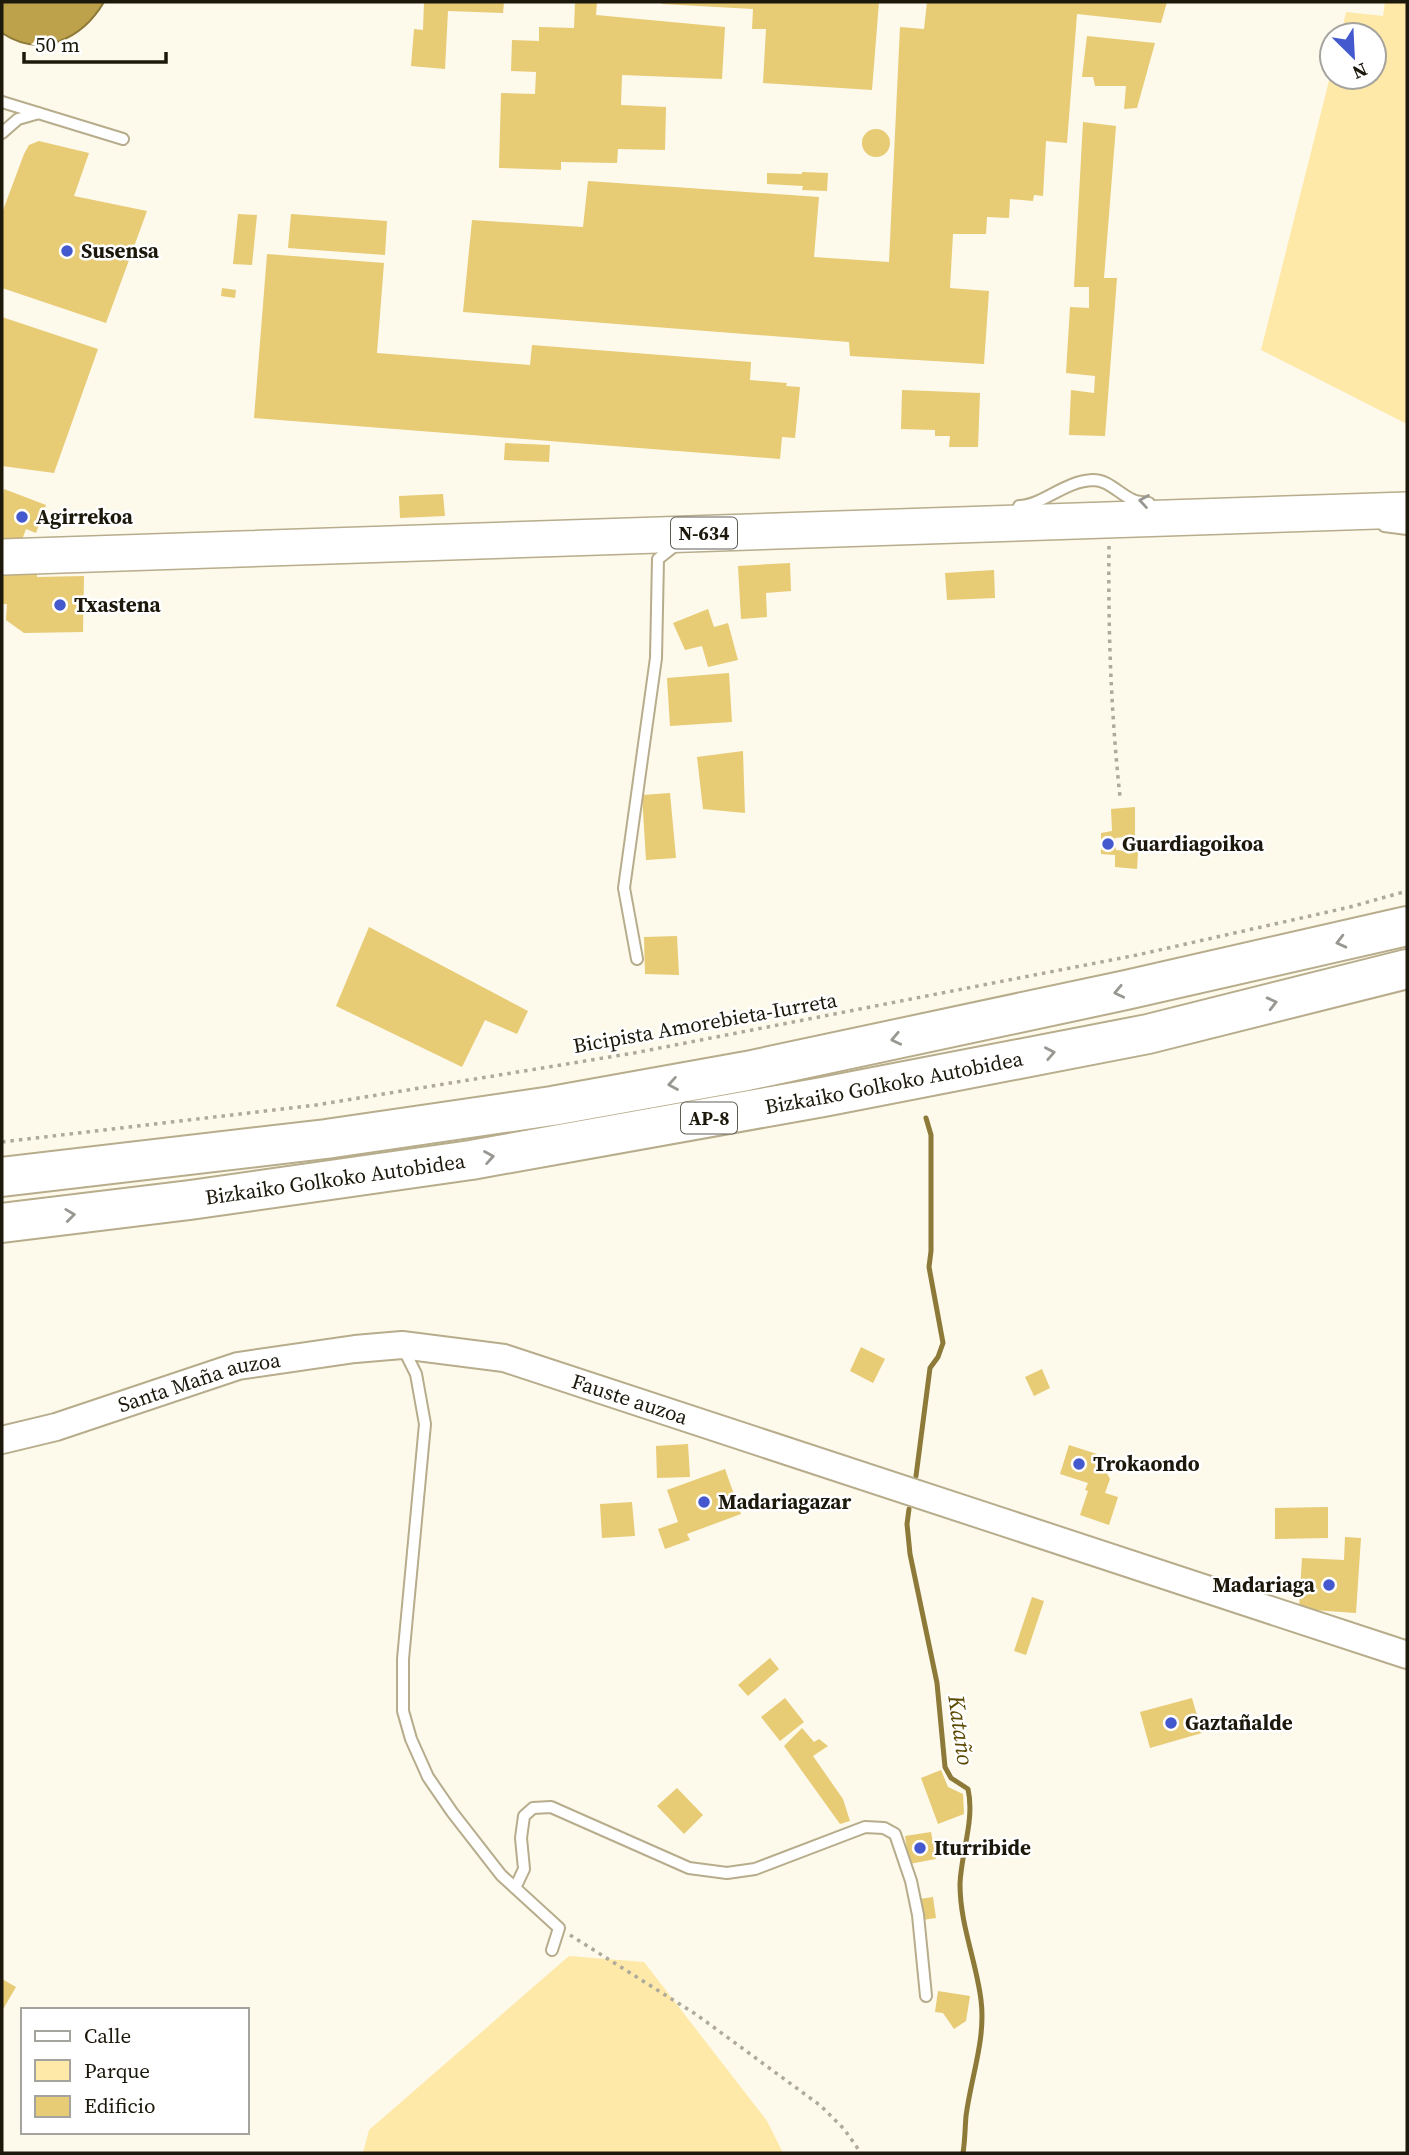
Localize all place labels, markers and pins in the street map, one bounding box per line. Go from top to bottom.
place label: Susensa [81,236,160,265]
marker: Susensa [59,243,75,259]
place label: Agirrekoa [36,502,134,531]
marker: Agirrekoa [14,509,30,525]
place label: Txastena [74,590,161,619]
marker: Txastena [52,597,68,613]
place label: Guardiagoikoa [1122,829,1265,858]
marker: Guardiagoikoa [1100,836,1116,852]
place label: Trokaondo [1093,1449,1200,1478]
marker: Trokaondo [1071,1456,1087,1472]
place label: Madariagazar [718,1487,851,1516]
marker: Madariagazar [696,1494,712,1510]
place label: Madariaga [1212,1570,1316,1599]
marker: Madariaga [1321,1577,1337,1593]
place label: Gaztañalde [1185,1708,1293,1737]
marker: Gaztañalde [1163,1715,1179,1731]
place label: Iturribide [934,1833,1031,1862]
marker: Iturribide [912,1840,928,1856]

